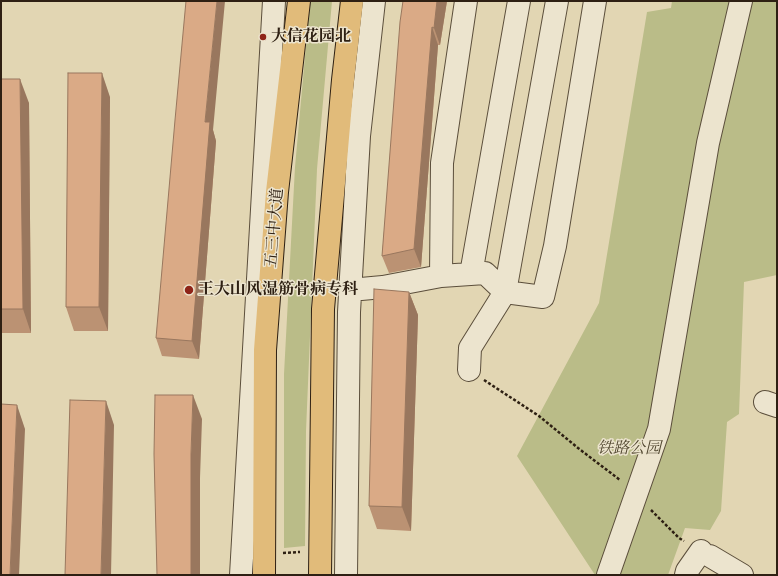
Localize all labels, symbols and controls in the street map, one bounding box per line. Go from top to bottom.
place label: 大信花园北 [271,27,351,47]
marker: 大信花园北 [258,32,268,42]
street label: 五三中大道 [262,187,288,269]
place label: 王大山风湿筋骨病专科 [198,280,358,300]
marker: 王大山风湿筋骨病专科 [183,284,195,296]
park label: 铁路公园 [597,439,661,459]

